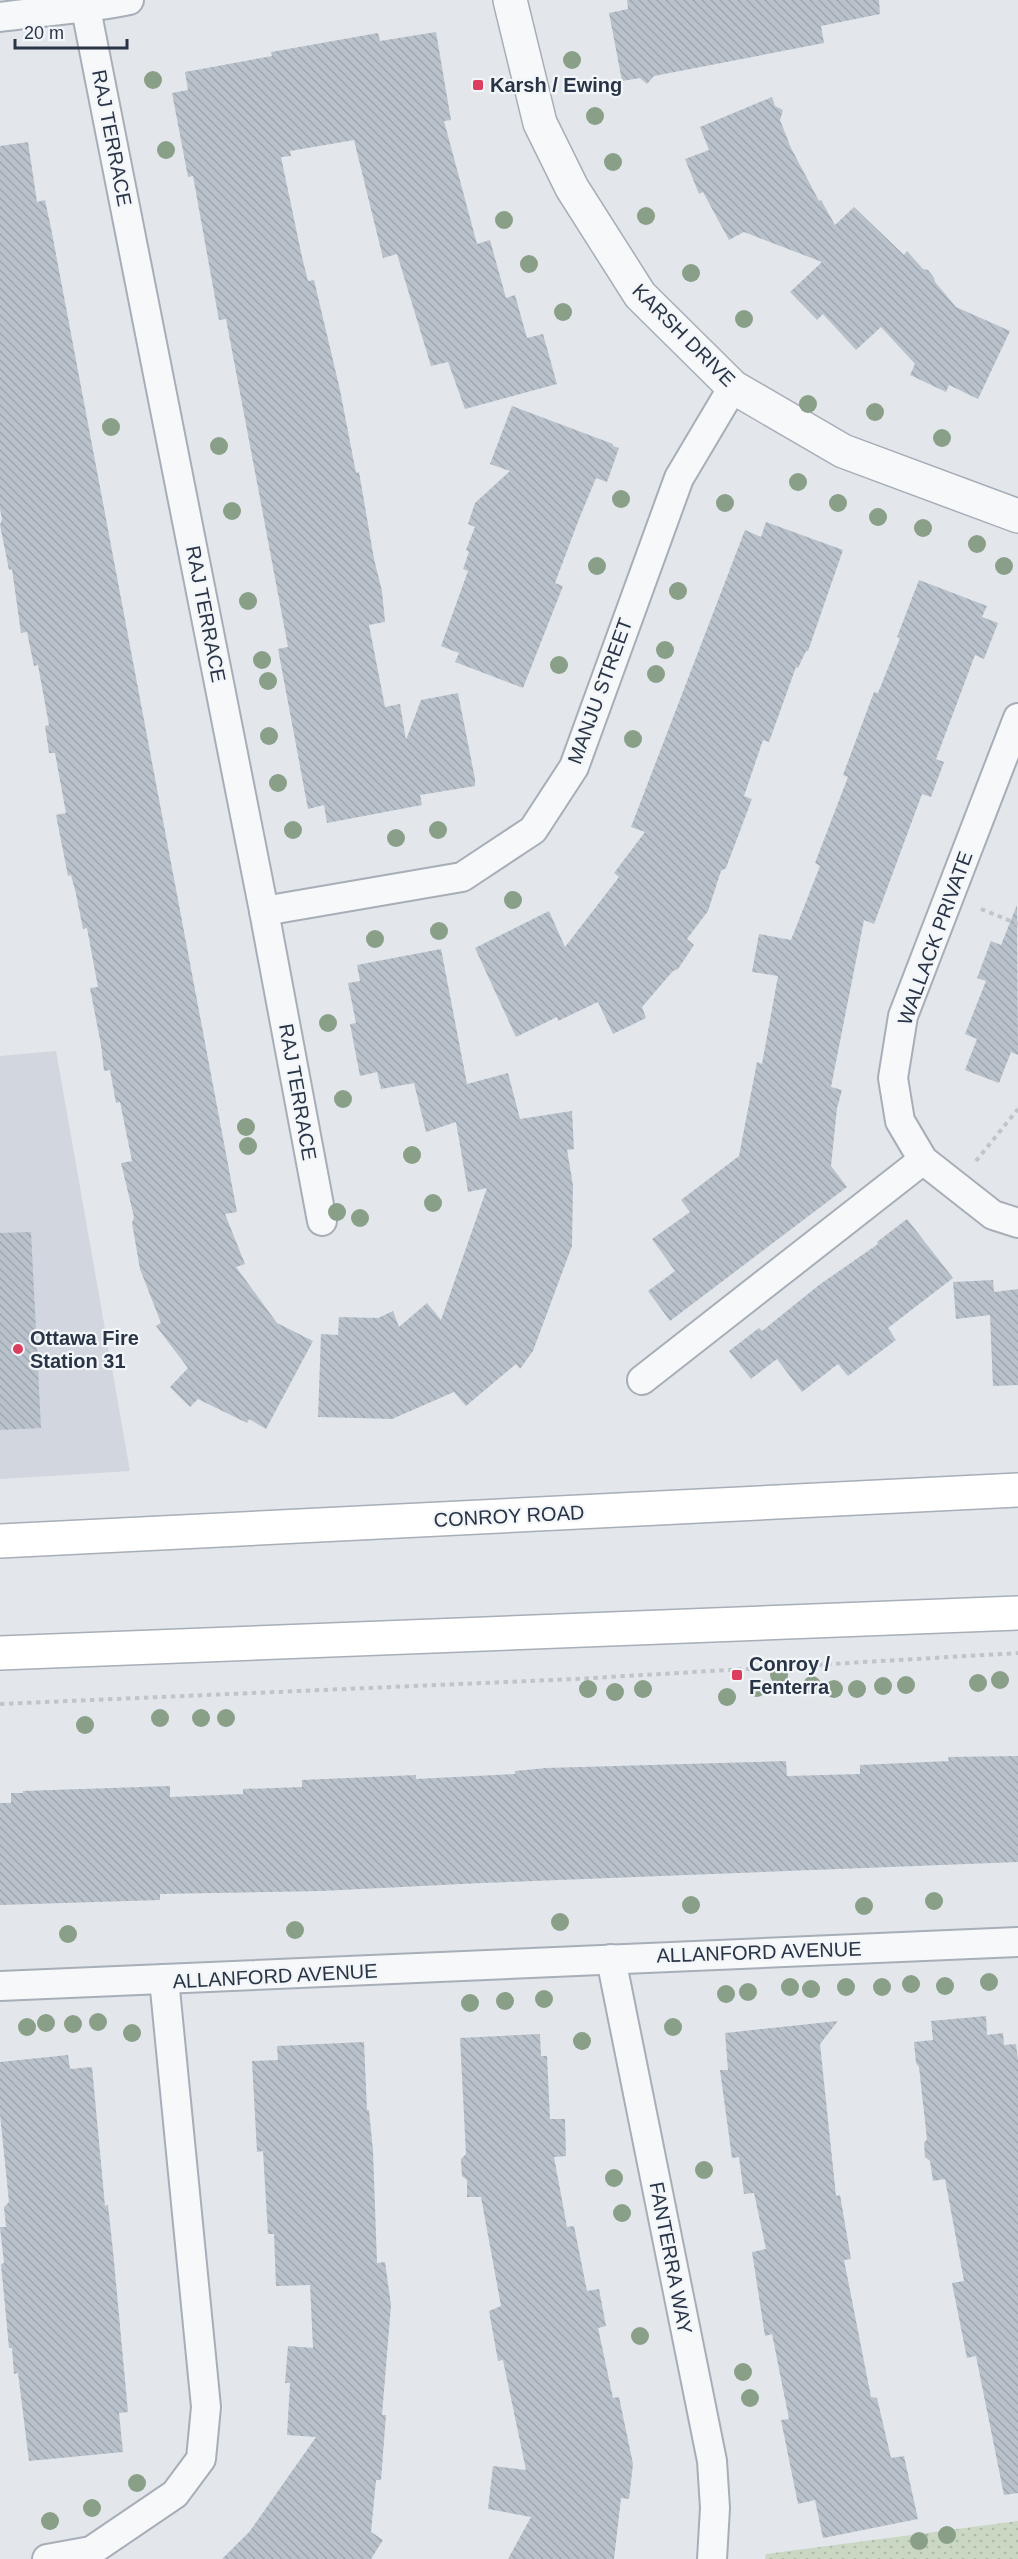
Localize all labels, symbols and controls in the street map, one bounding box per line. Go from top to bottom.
scale bar [15,12,128,50]
text: 20 m [24,23,64,43]
street label: RAJ TERRACE [88,68,136,208]
place label: Karsh / Ewing [490,74,622,96]
marker: Karsh / Ewing [471,78,485,92]
street label: KARSH DRIVE [628,279,740,391]
street label: RAJ TERRACE [182,544,230,684]
street label: MANJU STREET [563,615,637,767]
street label: WALLACK PRIVATE [893,848,977,1028]
street label: RAJ TERRACE [275,1022,321,1162]
place label: Ottawa Fire Station 31 [30,1327,139,1372]
marker: Ottawa Fire Station 31 [11,1342,25,1356]
street label: CONROY ROAD [433,1501,585,1531]
place label: Conroy / Fenterra [749,1653,831,1698]
marker: Conroy / Fenterra [730,1668,744,1682]
street label: ALLANFORD AVENUE [656,1937,862,1967]
street label: ALLANFORD AVENUE [172,1960,378,1992]
street label: FANTERRA WAY [645,2180,697,2336]

